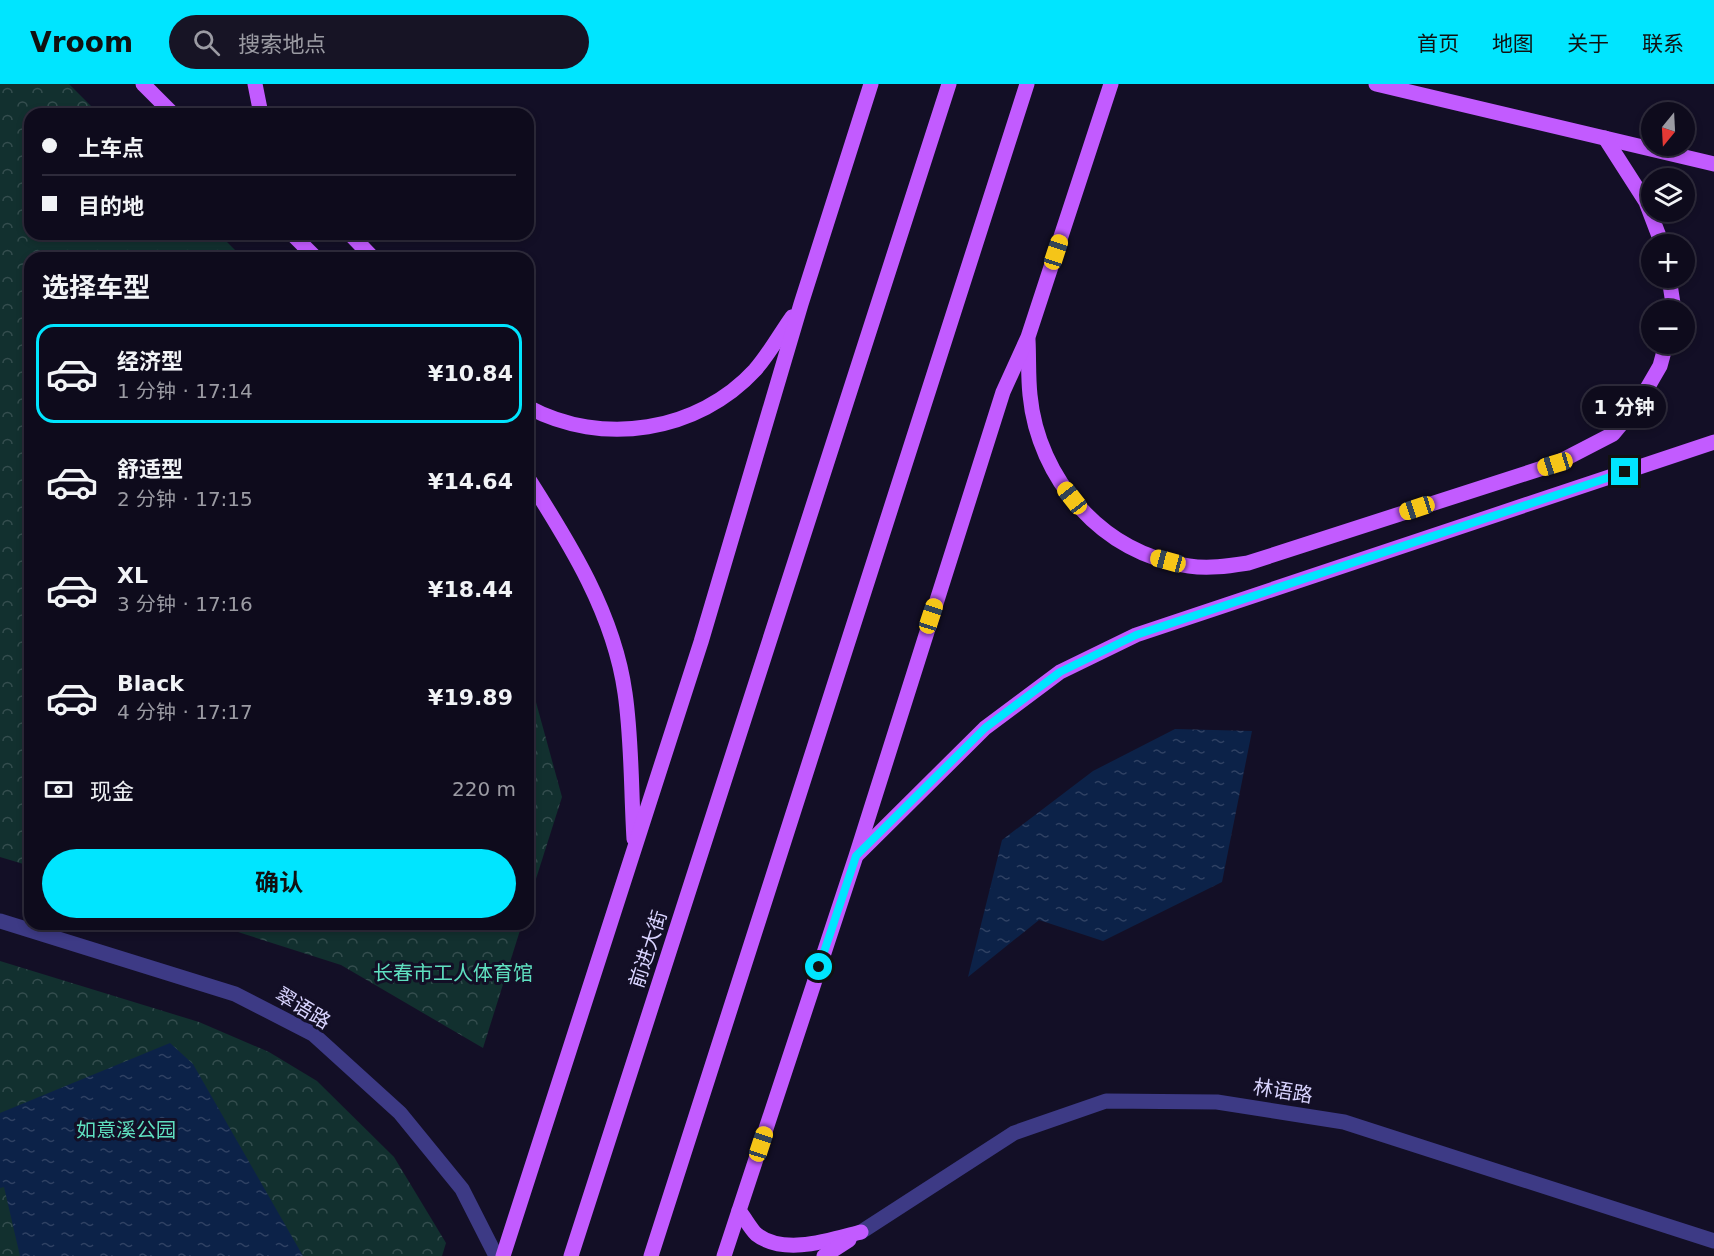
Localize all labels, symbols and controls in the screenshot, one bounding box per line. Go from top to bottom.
search box [169,15,589,69]
text: Vroom [30,26,133,59]
icon: search [190,26,223,59]
text: 搜索地点 [238,32,326,57]
text: 首页 [1417,32,1459,56]
text: 地图 [1492,32,1534,56]
text: 关于 [1567,32,1609,56]
text: 联系 [1642,32,1684,56]
north arrow [1641,102,1695,156]
map controls [1641,102,1695,354]
text: 上车点 [78,136,144,161]
button: layers [1641,168,1695,222]
text: 目的地 [78,194,144,219]
car [1042,232,1070,272]
button: + [1641,234,1695,288]
text: 选择车型 [42,272,150,303]
button: − [1641,300,1695,354]
icon: car [45,347,99,401]
text: 经济型 [117,349,183,374]
text: ¥10.84 [428,361,513,386]
text: 1 分钟 · 17:14 [117,379,253,403]
callout: 1 分钟 [1583,385,1667,427]
text: 1 分钟 [1594,395,1654,419]
car [1535,450,1575,478]
icon: car [45,455,99,509]
text: 舒适型 [117,457,183,482]
route end [1611,458,1638,485]
text: ¥14.64 [428,469,513,494]
car [1054,478,1090,518]
text: 2 分钟 · 17:15 [117,487,253,511]
car [1397,494,1437,522]
car [1148,548,1188,574]
icon: car [45,563,99,617]
text: XL [117,563,148,588]
text: ¥18.44 [428,577,513,602]
text: 3 分钟 · 17:16 [117,592,253,616]
car [917,596,945,636]
icon: car [45,671,99,725]
text: Black [117,671,184,696]
text: ¥19.89 [428,685,513,710]
text: 4 分钟 · 17:17 [117,700,253,724]
icon: cash [42,773,75,806]
text: 220 m [452,777,516,801]
text: 现金 [90,779,134,804]
button: 确认 [42,849,516,918]
street label: 前进大街 [624,907,672,991]
route start [805,953,832,980]
park label: 长春市工人体育馆 [373,961,533,985]
street label: 翠语路 [271,982,335,1034]
street label: 林语路 [1251,1074,1315,1108]
park label: 如意溪公园 [76,1118,176,1142]
car [747,1124,775,1164]

